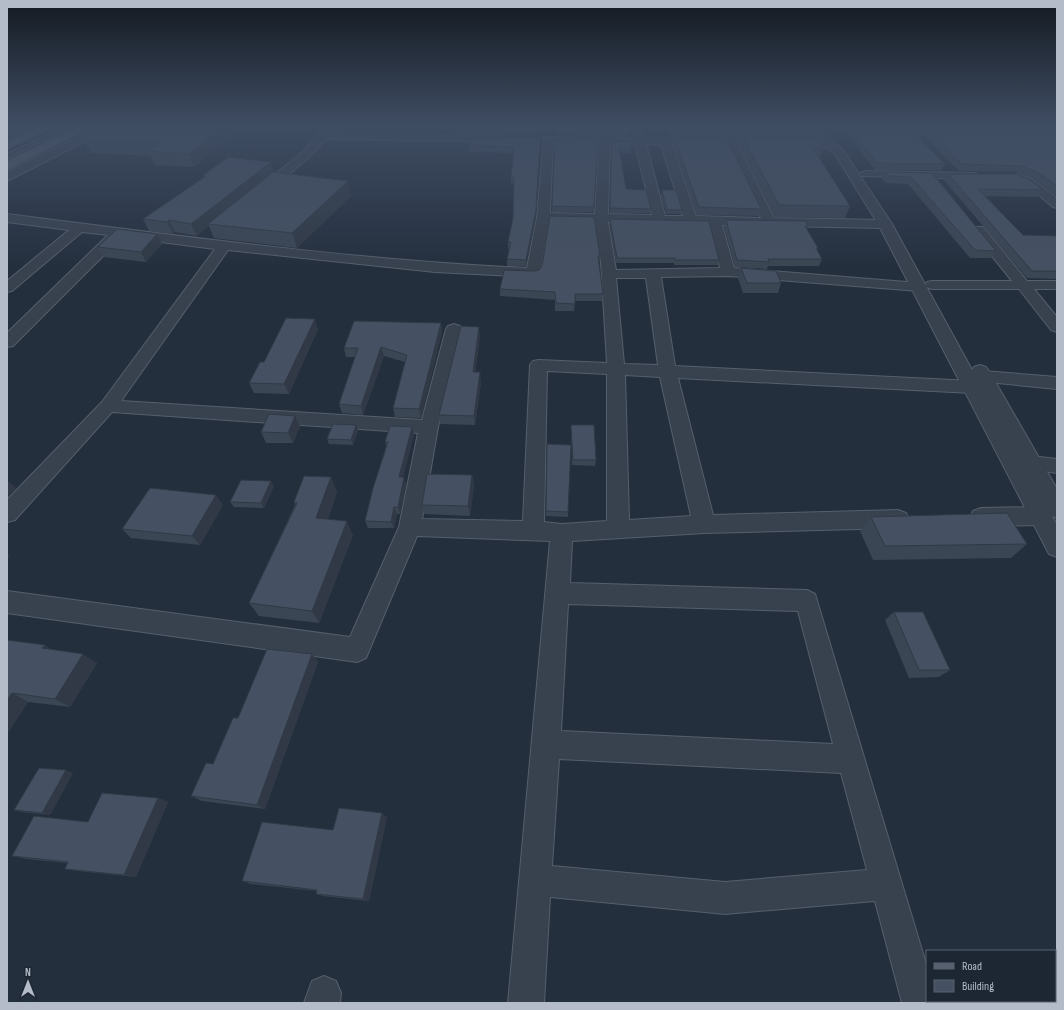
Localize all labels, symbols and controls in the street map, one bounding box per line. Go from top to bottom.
legend [926,950,1056,1002]
text: Road [962,959,982,974]
north arrow [8,962,48,1002]
text: N [25,966,31,979]
text: Building [962,979,994,994]

